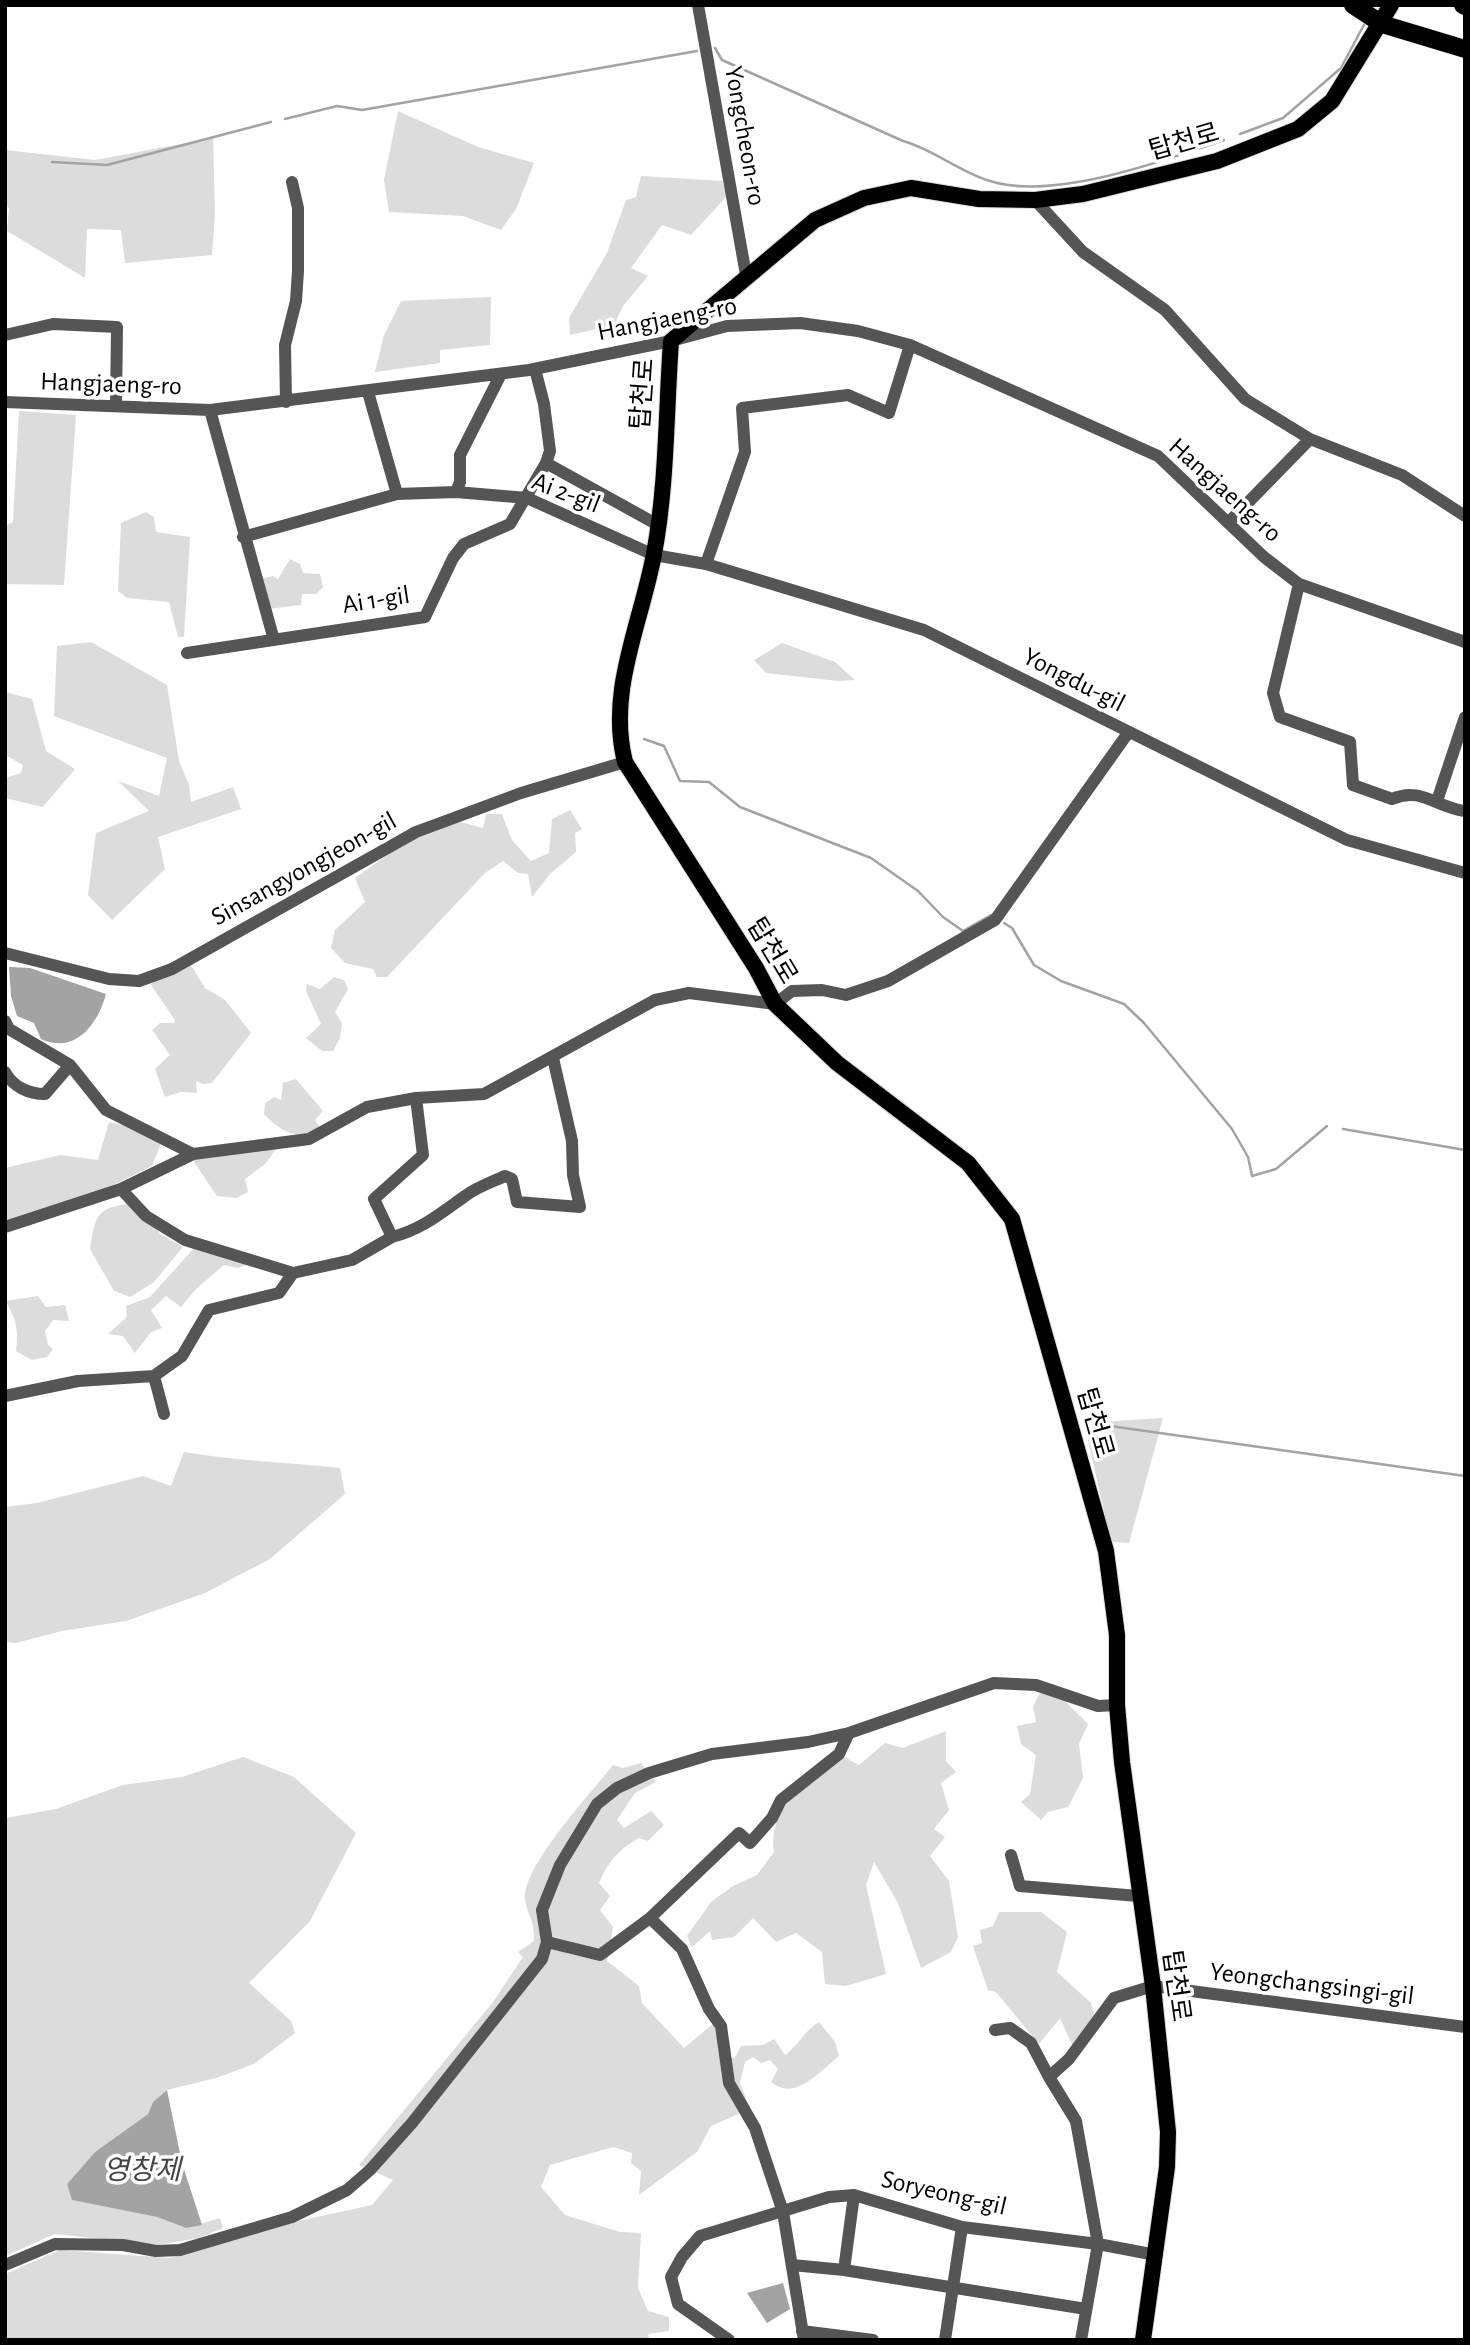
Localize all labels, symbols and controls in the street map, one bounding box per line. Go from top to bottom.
street label: Yongcheon-ro [717,64,773,208]
street label: 탑천로 [1145,117,1223,167]
street label: Hangjaeng-ro [595,290,739,348]
street label: 탑천로 [625,357,661,431]
street label: Hangjaeng-ro [40,366,182,402]
street label: Hangjaeng-ro [1162,431,1288,549]
street label: Ai 2-gil [527,466,605,520]
street label: Ai 1-gil [340,579,412,621]
street label: Yongdu-gil [1018,641,1130,719]
street label: Sinsangyongjeon-gil [206,805,402,933]
street label: 탑천로 [740,912,804,990]
street label: 탑천로 [1070,1384,1120,1462]
street label: 탑천로 [1156,1948,1196,2024]
street label: Yeongchangsingi-gil [1208,1956,1416,2012]
water label: 영창제 [103,2154,181,2188]
street label: Soryeong-gil [878,2163,1010,2223]

